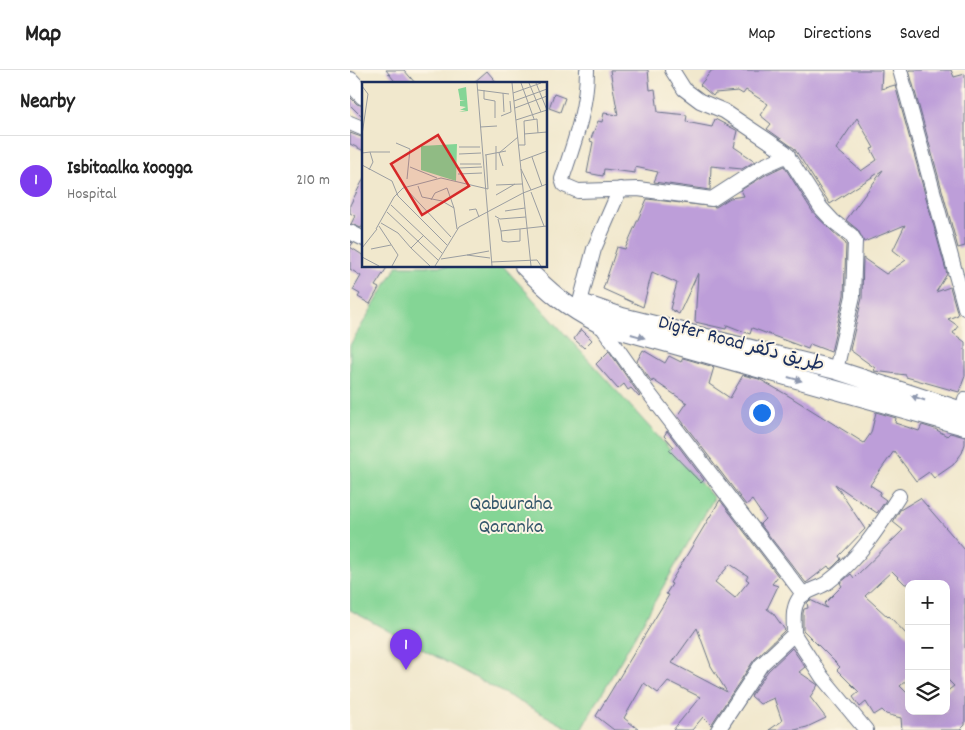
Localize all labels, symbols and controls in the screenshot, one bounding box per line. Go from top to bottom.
text: Map [25,18,61,52]
text: Map [748,22,775,47]
text: Directions [803,22,872,47]
text: Saved [900,22,940,47]
inset map [362,82,548,268]
text: Nearby [20,88,75,118]
text: Isbitaalka Xoogga [67,156,192,183]
text: 1 [34,169,38,192]
text: 210 m [296,169,330,192]
text: Hospital [67,183,117,206]
street label: Digfer Road طريق دكفر [655,309,828,381]
one-way arrow [631,332,646,340]
one-way arrow [787,375,802,383]
one-way arrow [911,394,926,402]
your location [749,400,775,426]
park label: Qabuuraha Qaranka [470,491,553,542]
map controls [905,580,950,715]
button: + [905,580,950,625]
button: − [905,625,950,670]
pin: 1 [390,629,422,670]
button: layers [905,670,950,715]

